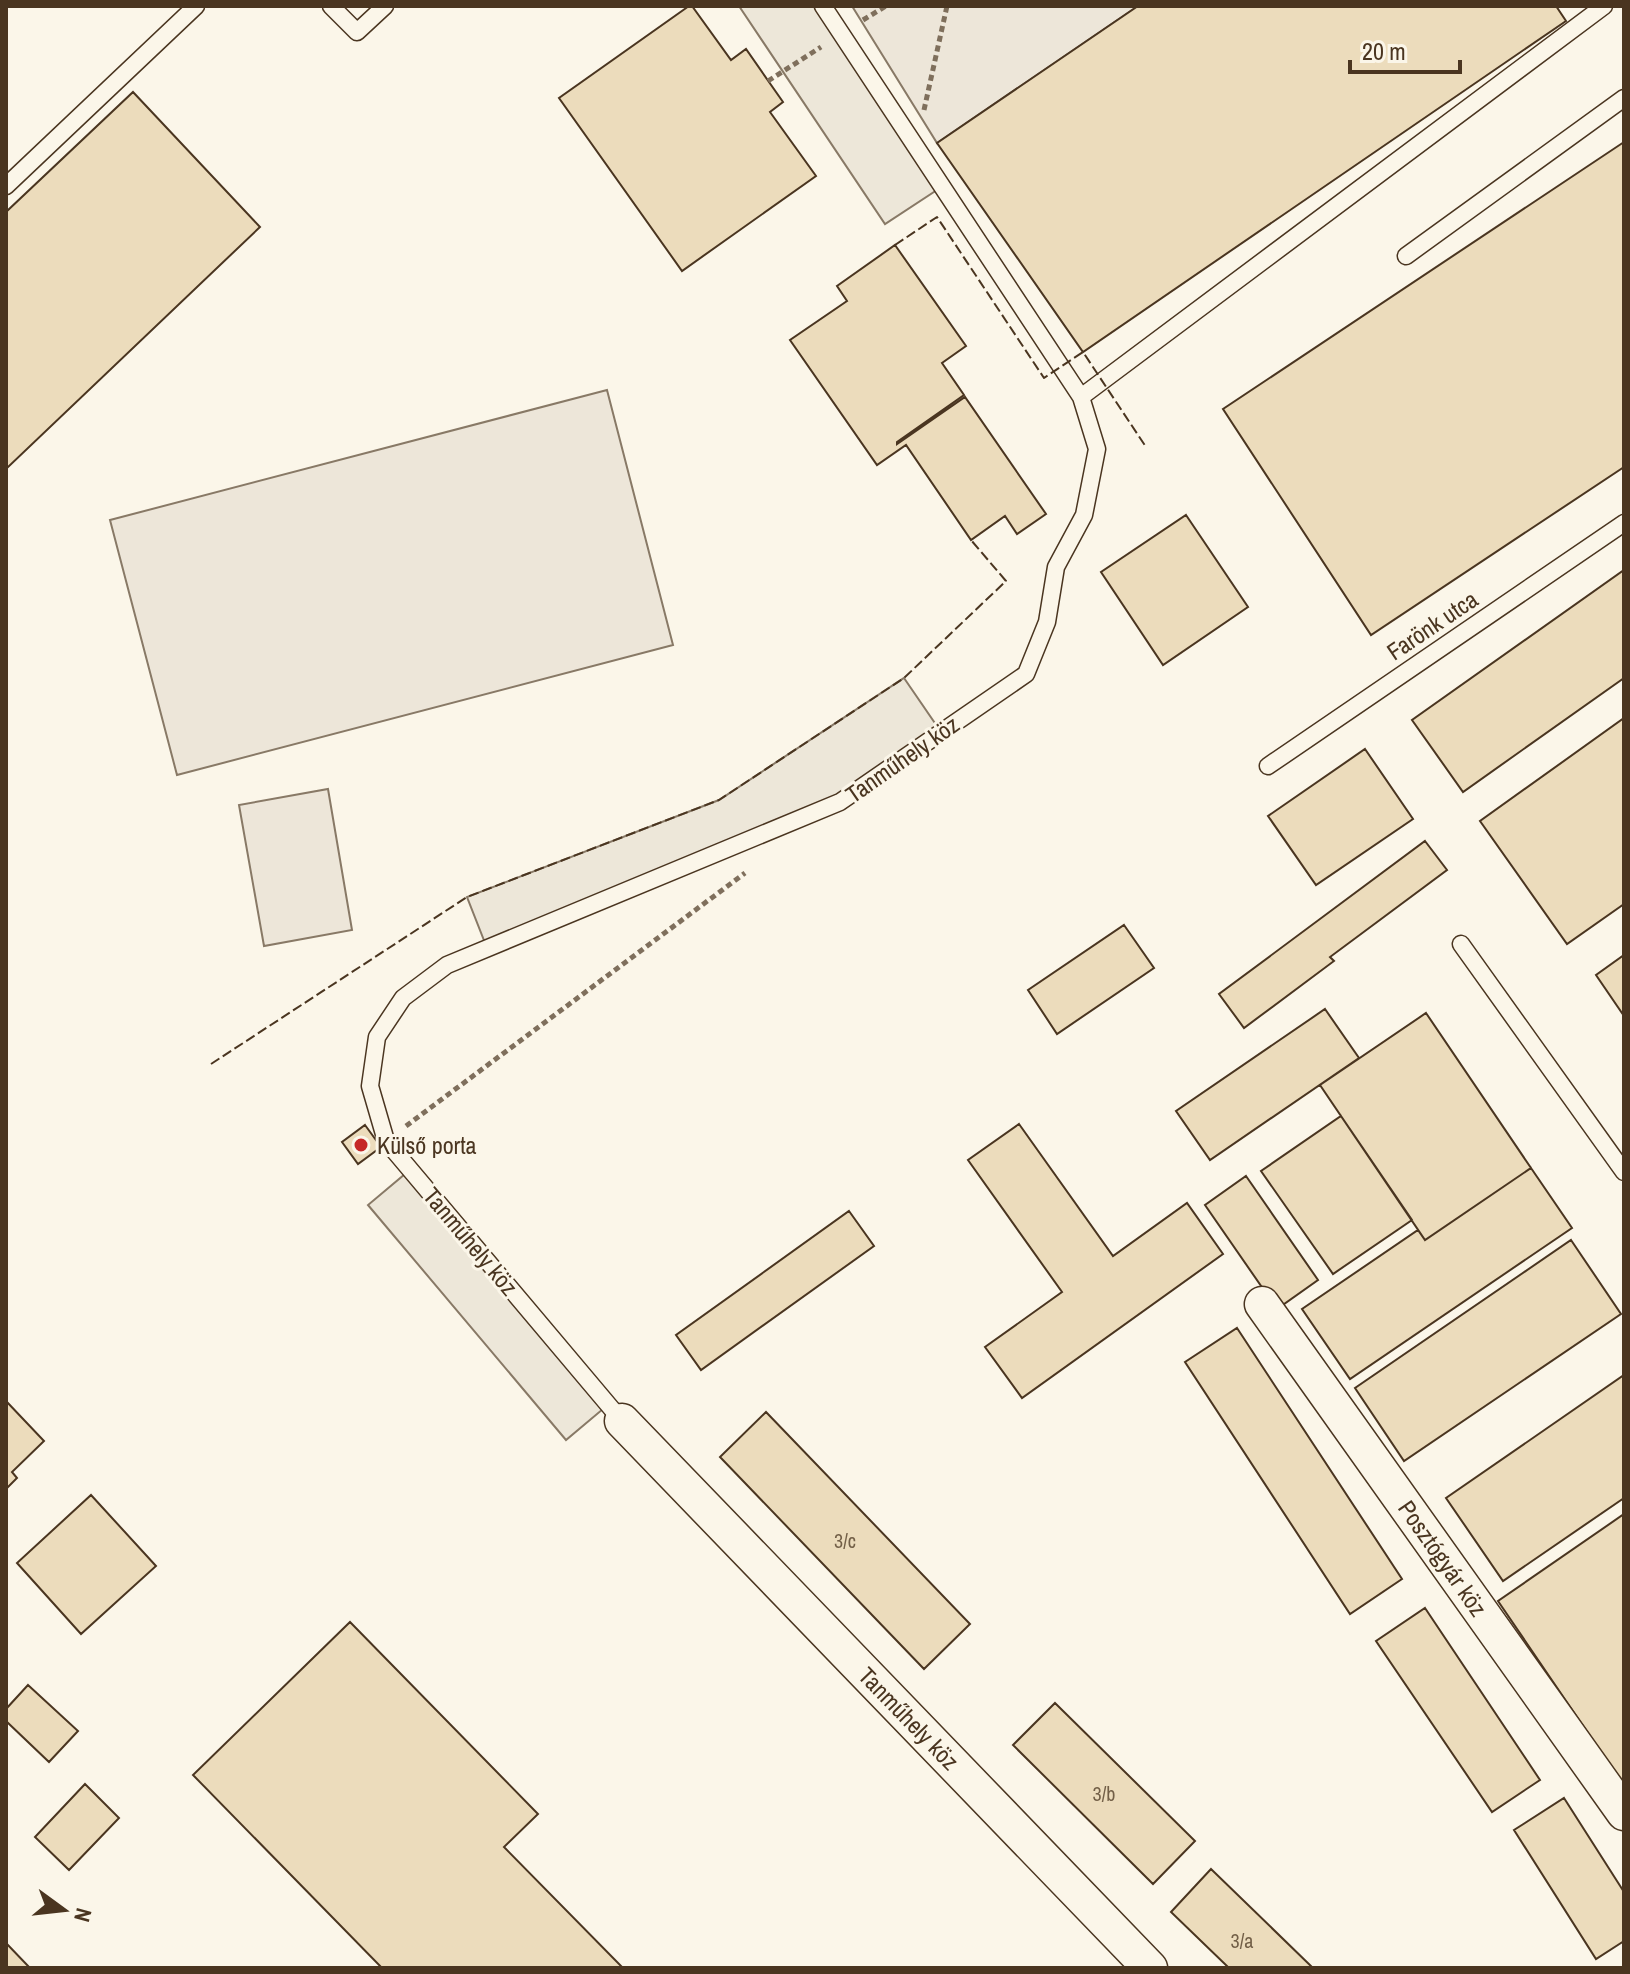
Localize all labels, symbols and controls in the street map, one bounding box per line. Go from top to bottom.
scale bar [1350,24,1460,74]
text: 20 m [1362,35,1406,67]
street label: Farönk utca [1380,583,1484,667]
street label: Tanműhely köz [839,708,965,810]
place label: Külső porta [377,1129,477,1161]
marker: Külső porta [352,1136,370,1154]
street label: Tanműhely köz [416,1180,526,1302]
street label: Posztógyár köz [1391,1494,1495,1622]
house number: 3/c [834,1527,856,1554]
street label: Tanműhely köz [852,1660,966,1777]
house number: 3/b [1093,1780,1115,1807]
north arrow [24,1870,104,1950]
text: N [67,1905,99,1925]
house number: 3/a [1231,1927,1253,1954]

